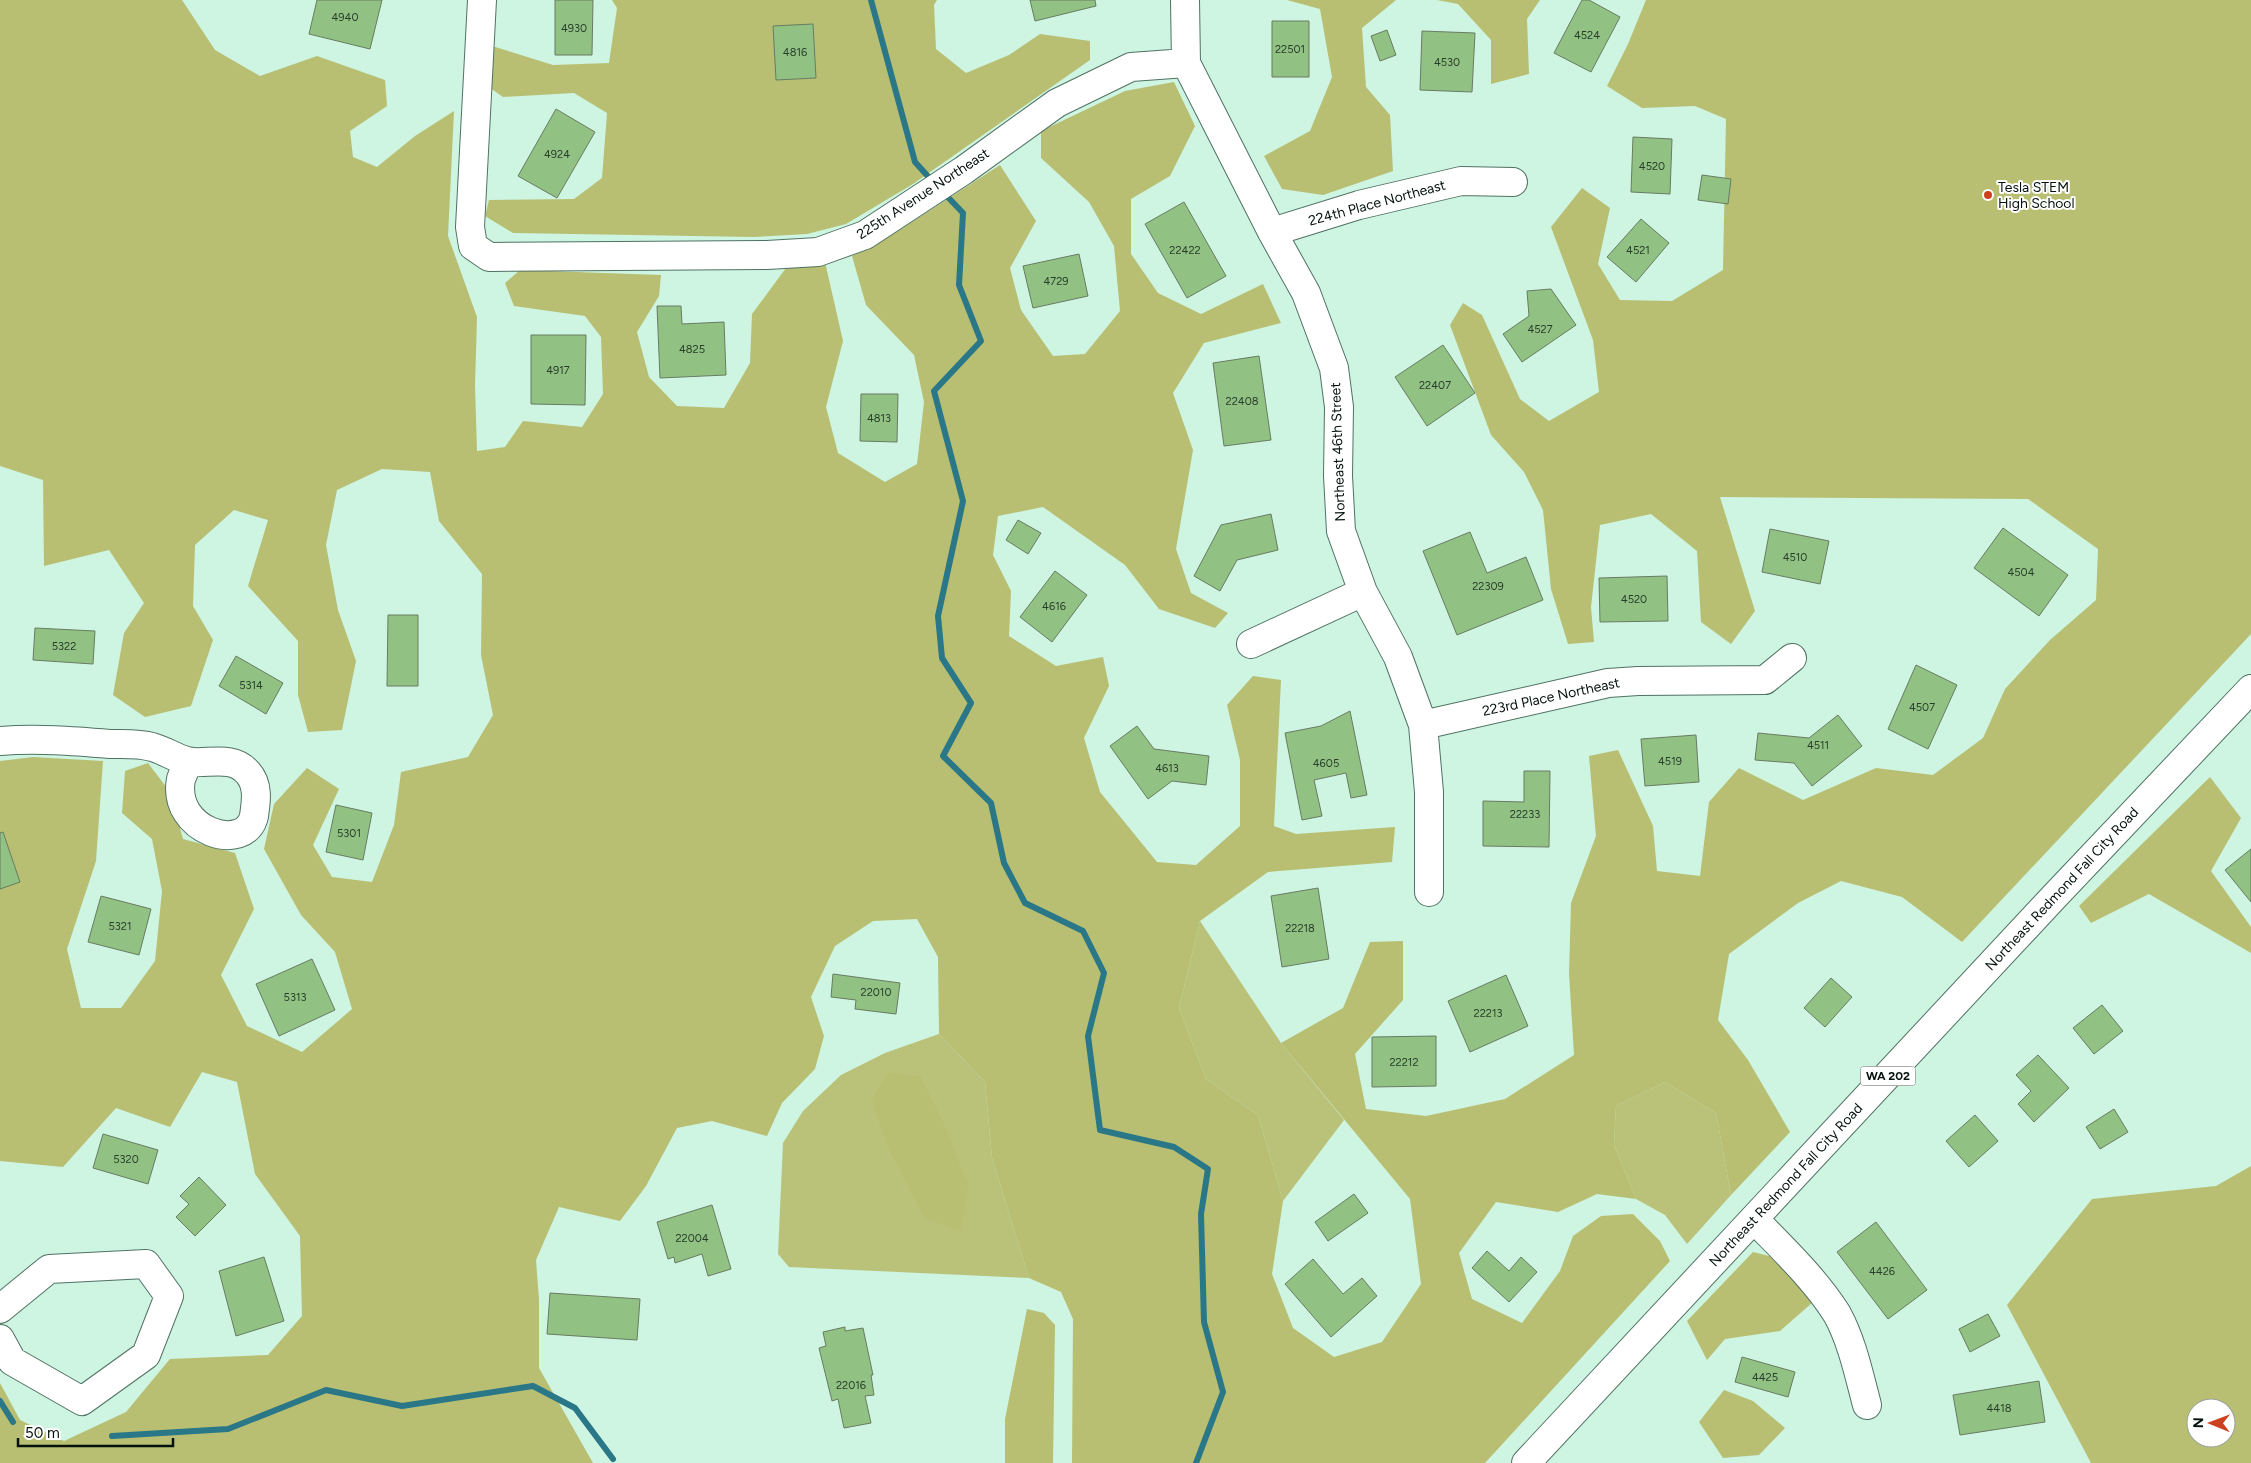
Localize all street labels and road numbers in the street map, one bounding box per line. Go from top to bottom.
street label: 225th Avenue Northeast [854,145,992,243]
street label: 224th Place Northeast [1307,177,1447,229]
street label: Northeast 46th Street [1327,382,1349,522]
street label: 223rd Place Northeast [1481,674,1621,720]
street label: Northeast Redmond Fall City Road [1982,804,2142,974]
road number: WA 202 [1860,1066,1916,1086]
street label: Northeast Redmond Fall City Road [1706,1100,1866,1270]

